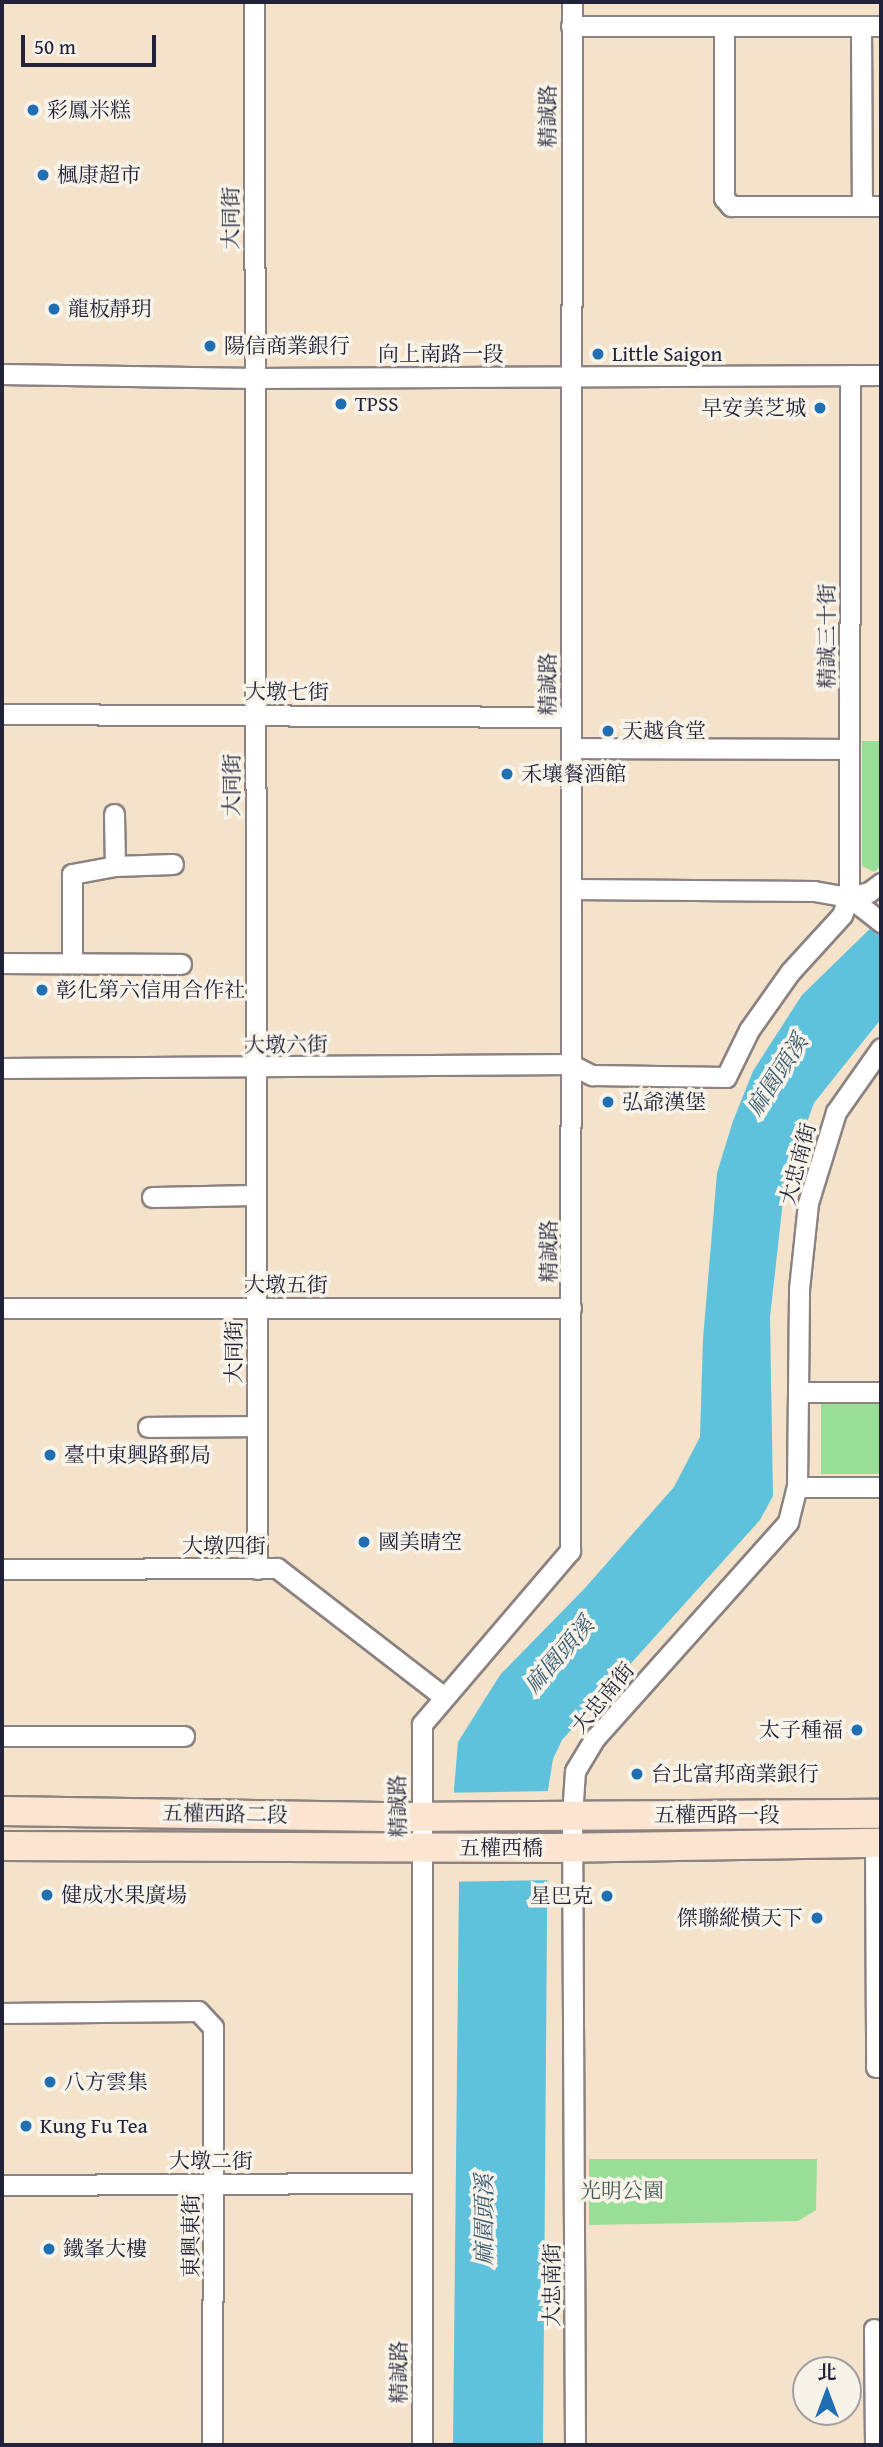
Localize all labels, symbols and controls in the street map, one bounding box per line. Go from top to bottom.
scale bar [24,21,159,65]
text: 50 m [34,31,76,62]
street label: 精誠路 [535,85,561,147]
place label: 彩鳳米糕 [47,97,131,123]
marker: 彩鳳米糕 [25,102,41,118]
place label: 楓康超市 [57,162,141,188]
marker: 楓康超市 [35,167,51,183]
street label: 大同街 [218,187,244,249]
place label: 龍板靜玥 [68,296,152,322]
marker: 龍板靜玥 [46,301,62,317]
place label: 陽信商業銀行 [224,333,350,359]
marker: 陽信商業銀行 [202,338,218,354]
street label: 向上南路一段 [378,341,504,367]
place label: Little Saigon [612,341,722,367]
marker: Little Saigon [590,346,606,362]
place label: TPSS [355,391,399,417]
place label: 早安美芝城 [701,395,806,421]
marker: TPSS [333,396,349,412]
marker: 早安美芝城 [812,400,828,416]
street label: 精誠三十街 [814,584,840,688]
street label: 精誠路 [535,653,561,715]
street label: 大墩七街 [245,679,329,705]
place label: 天越食堂 [622,718,706,744]
marker: 天越食堂 [600,723,616,739]
street label: 大同街 [219,754,245,816]
place label: 禾壤餐酒館 [521,761,626,787]
marker: 禾壤餐酒館 [499,766,515,782]
place label: 彰化第六信用合作社 [56,977,245,1003]
marker: 彰化第六信用合作社 [34,982,50,998]
water label: 麻園頭溪 [740,1029,814,1121]
street label: 大墩六街 [244,1032,328,1058]
place label: 弘爺漢堡 [622,1089,706,1115]
marker: 弘爺漢堡 [600,1094,616,1110]
street label: 大忠南街 [775,1120,821,1208]
street label: 精誠路 [536,1220,562,1282]
street label: 大墩五街 [244,1272,328,1298]
street label: 大同街 [221,1321,247,1383]
place label: 臺中東興路郵局 [64,1442,211,1468]
marker: 臺中東興路郵局 [42,1447,58,1463]
place label: 國美晴空 [378,1529,462,1555]
street label: 大墩四街 [182,1533,266,1559]
marker: 國美晴空 [356,1534,372,1550]
water label: 麻園頭溪 [518,1611,600,1699]
street label: 大忠南街 [566,1658,640,1738]
place label: 太子種福 [759,1717,843,1743]
marker: 太子種福 [849,1722,865,1738]
place label: 台北富邦商業銀行 [651,1761,819,1787]
marker: 台北富邦商業銀行 [629,1766,645,1782]
street label: 精誠路 [385,1774,411,1838]
street label: 五權西路二段 [162,1800,288,1828]
street label: 五權西路一段 [654,1802,780,1828]
street label: 五權西橋 [459,1835,543,1861]
place label: 健成水果廣場 [61,1882,187,1908]
place label: 星巴克 [530,1883,593,1909]
marker: 健成水果廣場 [39,1887,55,1903]
marker: 星巴克 [599,1888,615,1904]
place label: 傑聯縱橫天下 [677,1905,803,1931]
marker: 傑聯縱橫天下 [809,1910,825,1926]
place label: 八方雲集 [64,2069,148,2095]
marker: 八方雲集 [42,2074,58,2090]
place label: Kung Fu Tea [40,2113,148,2139]
marker: Kung Fu Tea [18,2118,34,2134]
street label: 大墩二街 [169,2148,253,2174]
water label: 麻園頭溪 [470,2174,498,2266]
park label: 光明公園 [580,2178,664,2204]
street label: 東興東街 [178,2194,204,2278]
place label: 鐵峯大樓 [63,2236,147,2262]
marker: 鐵峯大樓 [41,2241,57,2257]
street label: 大忠南街 [539,2243,565,2327]
street label: 精誠路 [386,2341,412,2403]
north arrow [792,2356,862,2426]
text: 北 [817,2358,837,2386]

